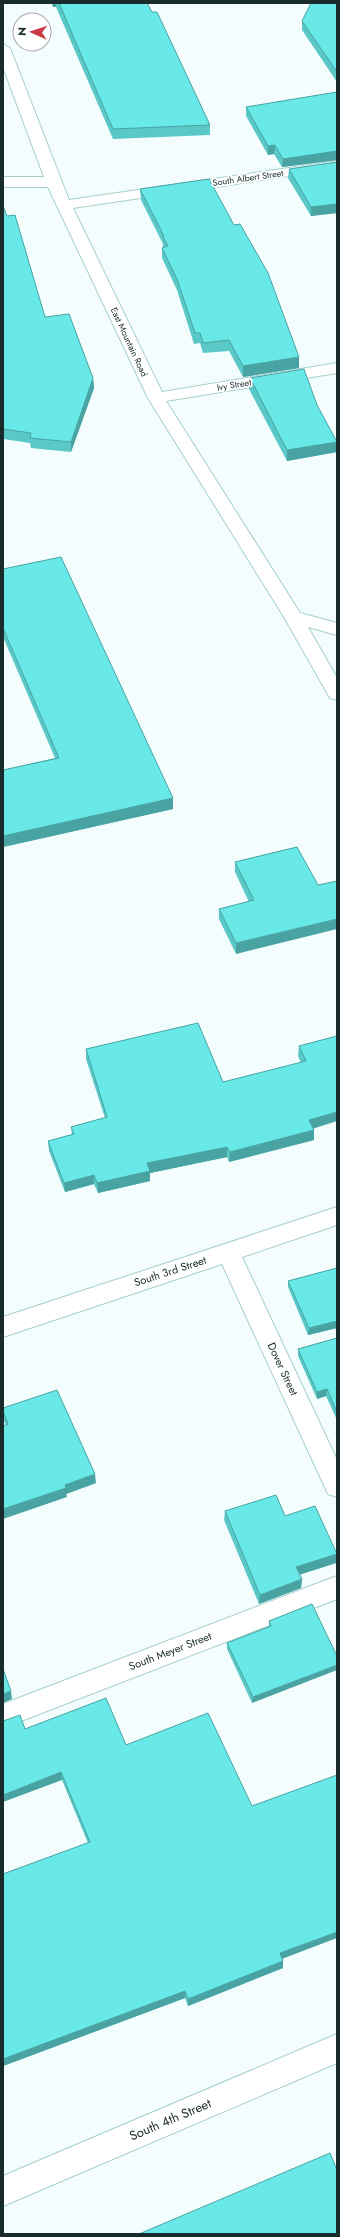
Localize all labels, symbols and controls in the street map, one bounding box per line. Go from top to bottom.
north arrow [12,12,52,52]
text: N [14,27,30,36]
street label: South Albert Street [212,166,285,189]
street label: East Mountain Road [108,305,151,379]
street label: Ivy Street [216,375,253,394]
street label: South 3rd Street [132,1252,209,1290]
street label: Dover Street [264,1340,302,1399]
street label: South Meyer Street [126,1628,214,1674]
street label: South 4th Street [126,2093,215,2145]

